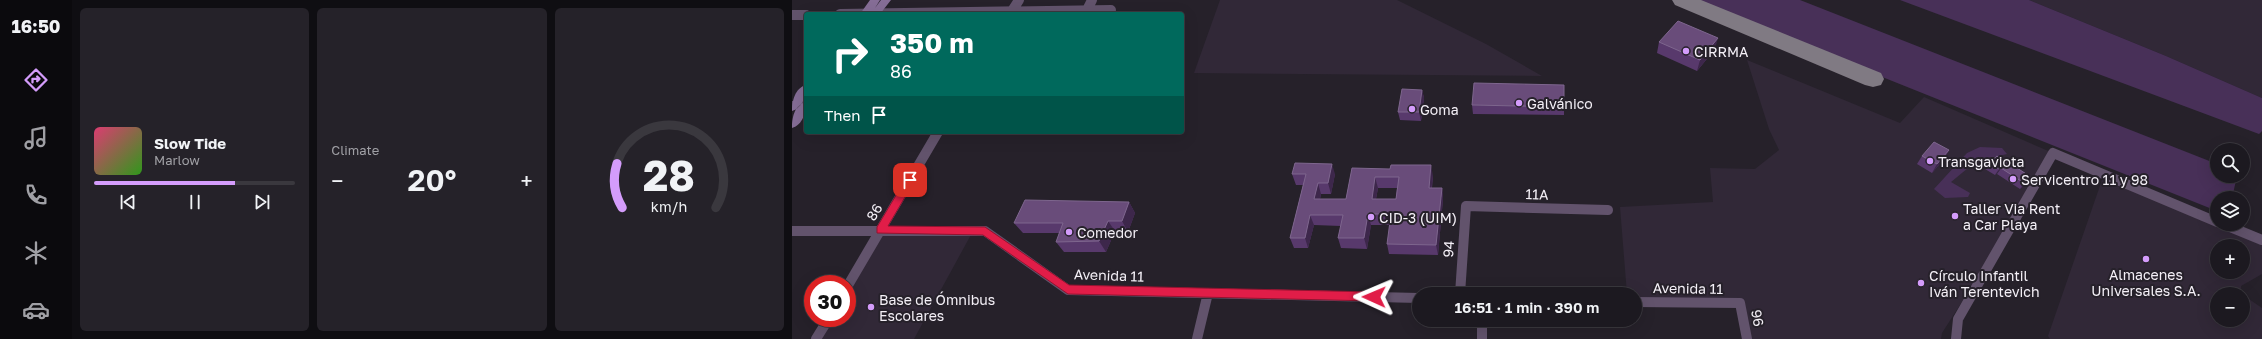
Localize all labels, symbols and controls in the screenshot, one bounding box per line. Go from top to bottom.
text: 16:50 [11,15,61,37]
text: 350 m [890,26,974,59]
icon: right [824,28,876,80]
place label: CIRRMA [1694,43,1749,60]
marker: CIRRMA [1681,46,1691,56]
text: 86 [890,60,912,82]
icon: directions [22,66,50,94]
place label: Galvánico [1527,95,1593,112]
marker: Galvánico [1514,98,1524,108]
place label: Goma [1420,101,1459,118]
icon: arrive [868,104,890,126]
marker: Goma [1407,104,1417,114]
text: Then [824,106,860,124]
icon: music [22,124,50,152]
text: Slow Tide [154,134,226,152]
text: Climate [331,142,379,158]
map controls [2210,143,2250,327]
button: search [2210,143,2250,183]
text: 28 [643,149,695,199]
text: Marlow [154,152,200,168]
place label: Transgaviota [1938,153,2024,170]
marker: Transgaviota [1925,156,1935,166]
text: 20° [408,162,456,198]
pin [893,163,927,197]
text: − [331,167,343,194]
text: + [521,167,533,194]
icon: arrive [899,169,921,191]
place label: Servicentro 11 y 98 [2021,171,2148,188]
marker: Servicentro 11 y 98 [2008,174,2018,184]
icon: phone [22,181,50,209]
street label: 11A [1525,185,1549,203]
icon: previous [117,191,139,213]
icon: pause [184,191,206,213]
icon: next [251,191,273,213]
button: layers [2210,191,2250,231]
text: km/h [651,197,687,214]
street label: 86 [862,200,886,224]
place label: Taller Via Rent a Car Playa [1963,200,2060,233]
place label: CID-3 (UIM) [1379,209,1457,226]
marker: Taller Via Rent a Car Playa [1950,211,1960,221]
marker: CID-3 (UIM) [1366,212,1376,222]
place label: Comedor [1077,224,1138,241]
marker: Comedor [1064,227,1074,237]
icon: climate [22,239,50,267]
button: + [2210,239,2250,279]
street label: 94 [1439,240,1457,258]
marker: Almacenes Universales S.A. [2141,254,2151,264]
street label: Avenida 11 [1074,265,1145,285]
place label: Almacenes Universales S.A. [2091,266,2201,299]
place label: Círculo Infantil Iván Terentevich [1929,267,2040,300]
speed limit sign: 30 [804,275,856,327]
position arrow [1353,276,1395,318]
marker: Círculo Infantil Iván Terentevich [1916,278,1926,288]
street label: Avenida 11 [1653,279,1723,297]
button: − [2210,287,2250,327]
place label: Base de Ómnibus Escolares [879,291,995,324]
icon: car [22,296,50,324]
text: 16:51 · 1 min · 390 m [1455,298,1599,316]
marker: Base de Ómnibus Escolares [866,302,876,312]
street label: 96 [1748,308,1768,328]

